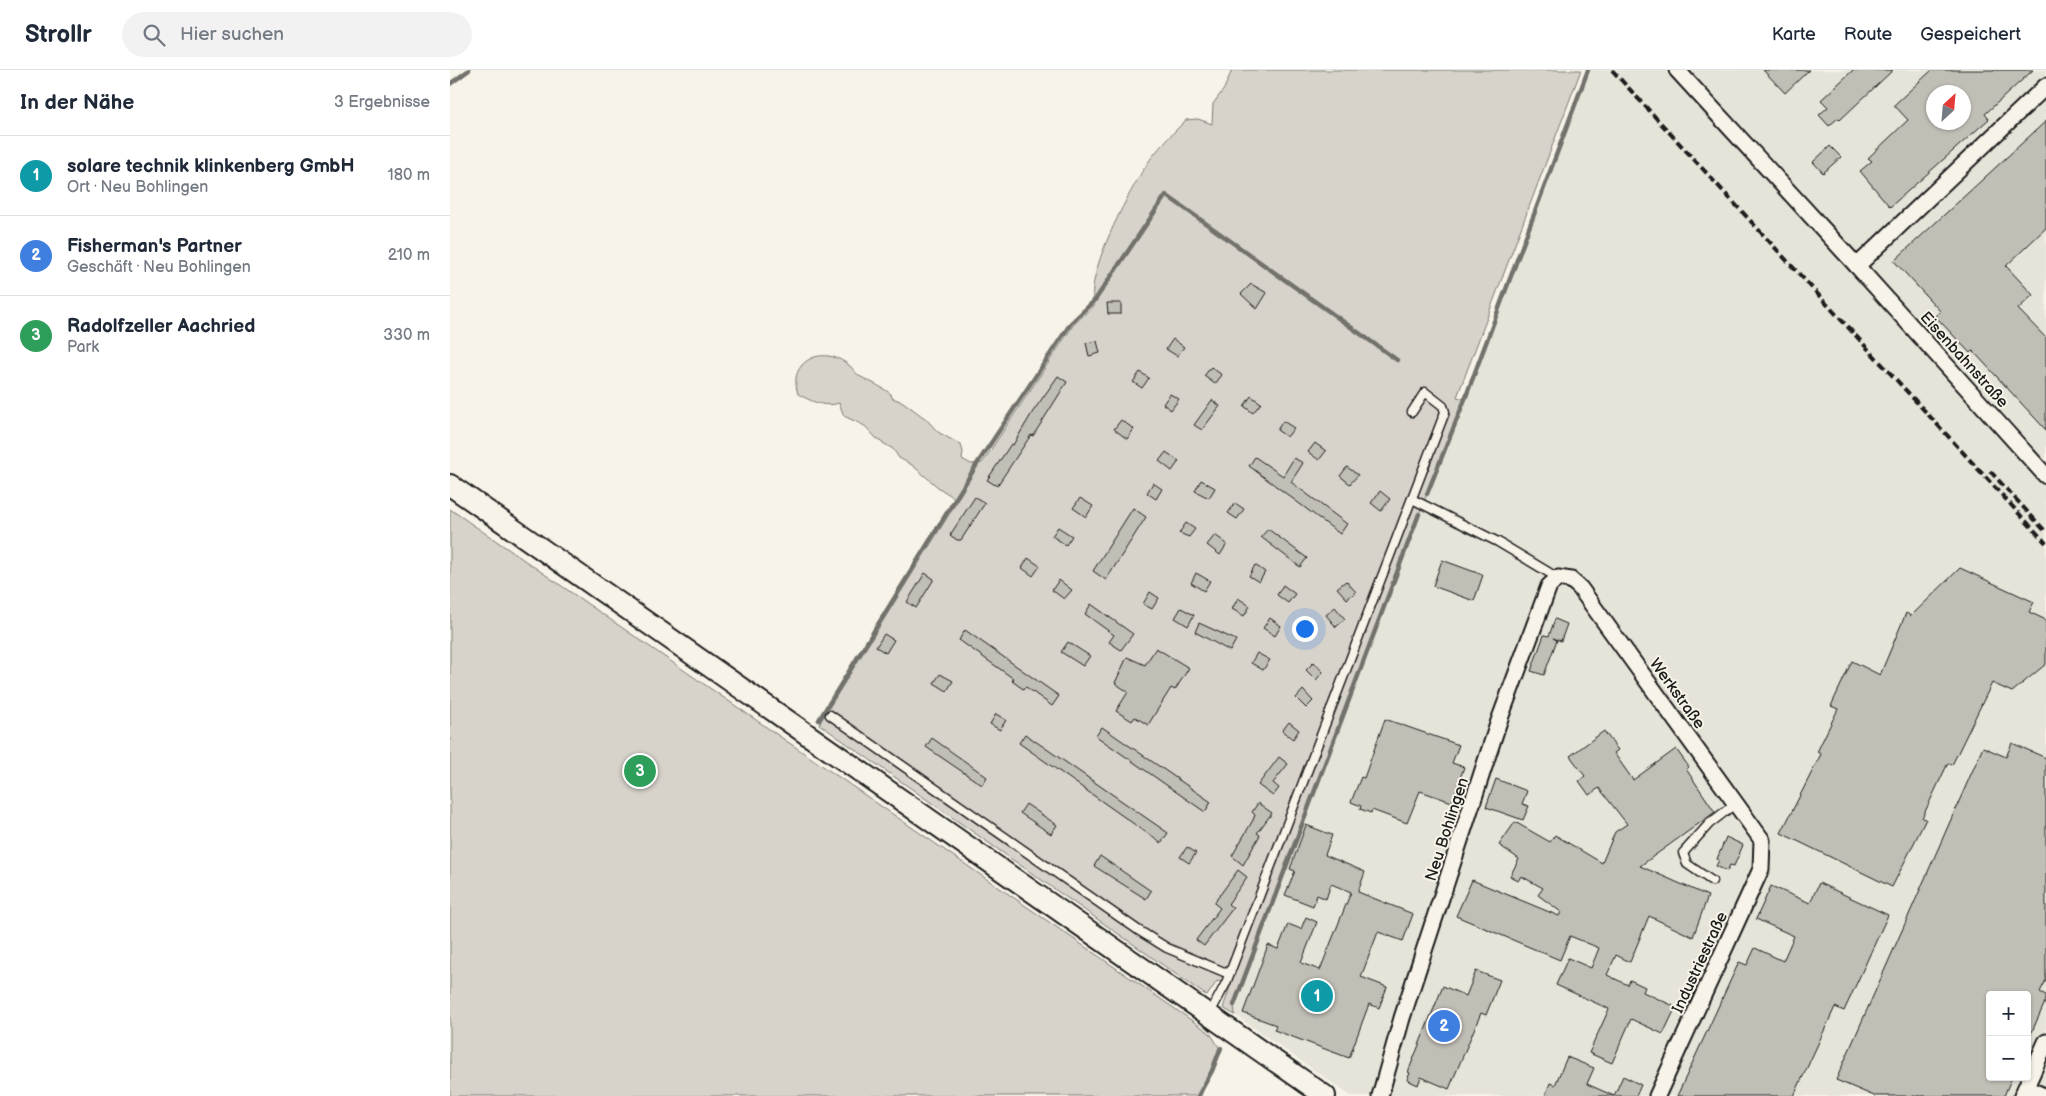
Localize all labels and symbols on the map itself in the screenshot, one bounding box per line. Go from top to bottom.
north arrow [1926,85,1971,130]
street label: Eisenbahnstraße [1916,308,2012,412]
your location [1292,616,1318,642]
street label: Werkstraße [1645,655,1709,733]
pin: 3 [624,752,656,790]
street label: Neu Bohlingen [1422,775,1473,884]
street label: Industriestraße [1669,908,1732,1016]
pin: 1 [1301,977,1333,1015]
pin: 2 [1428,1007,1460,1045]

